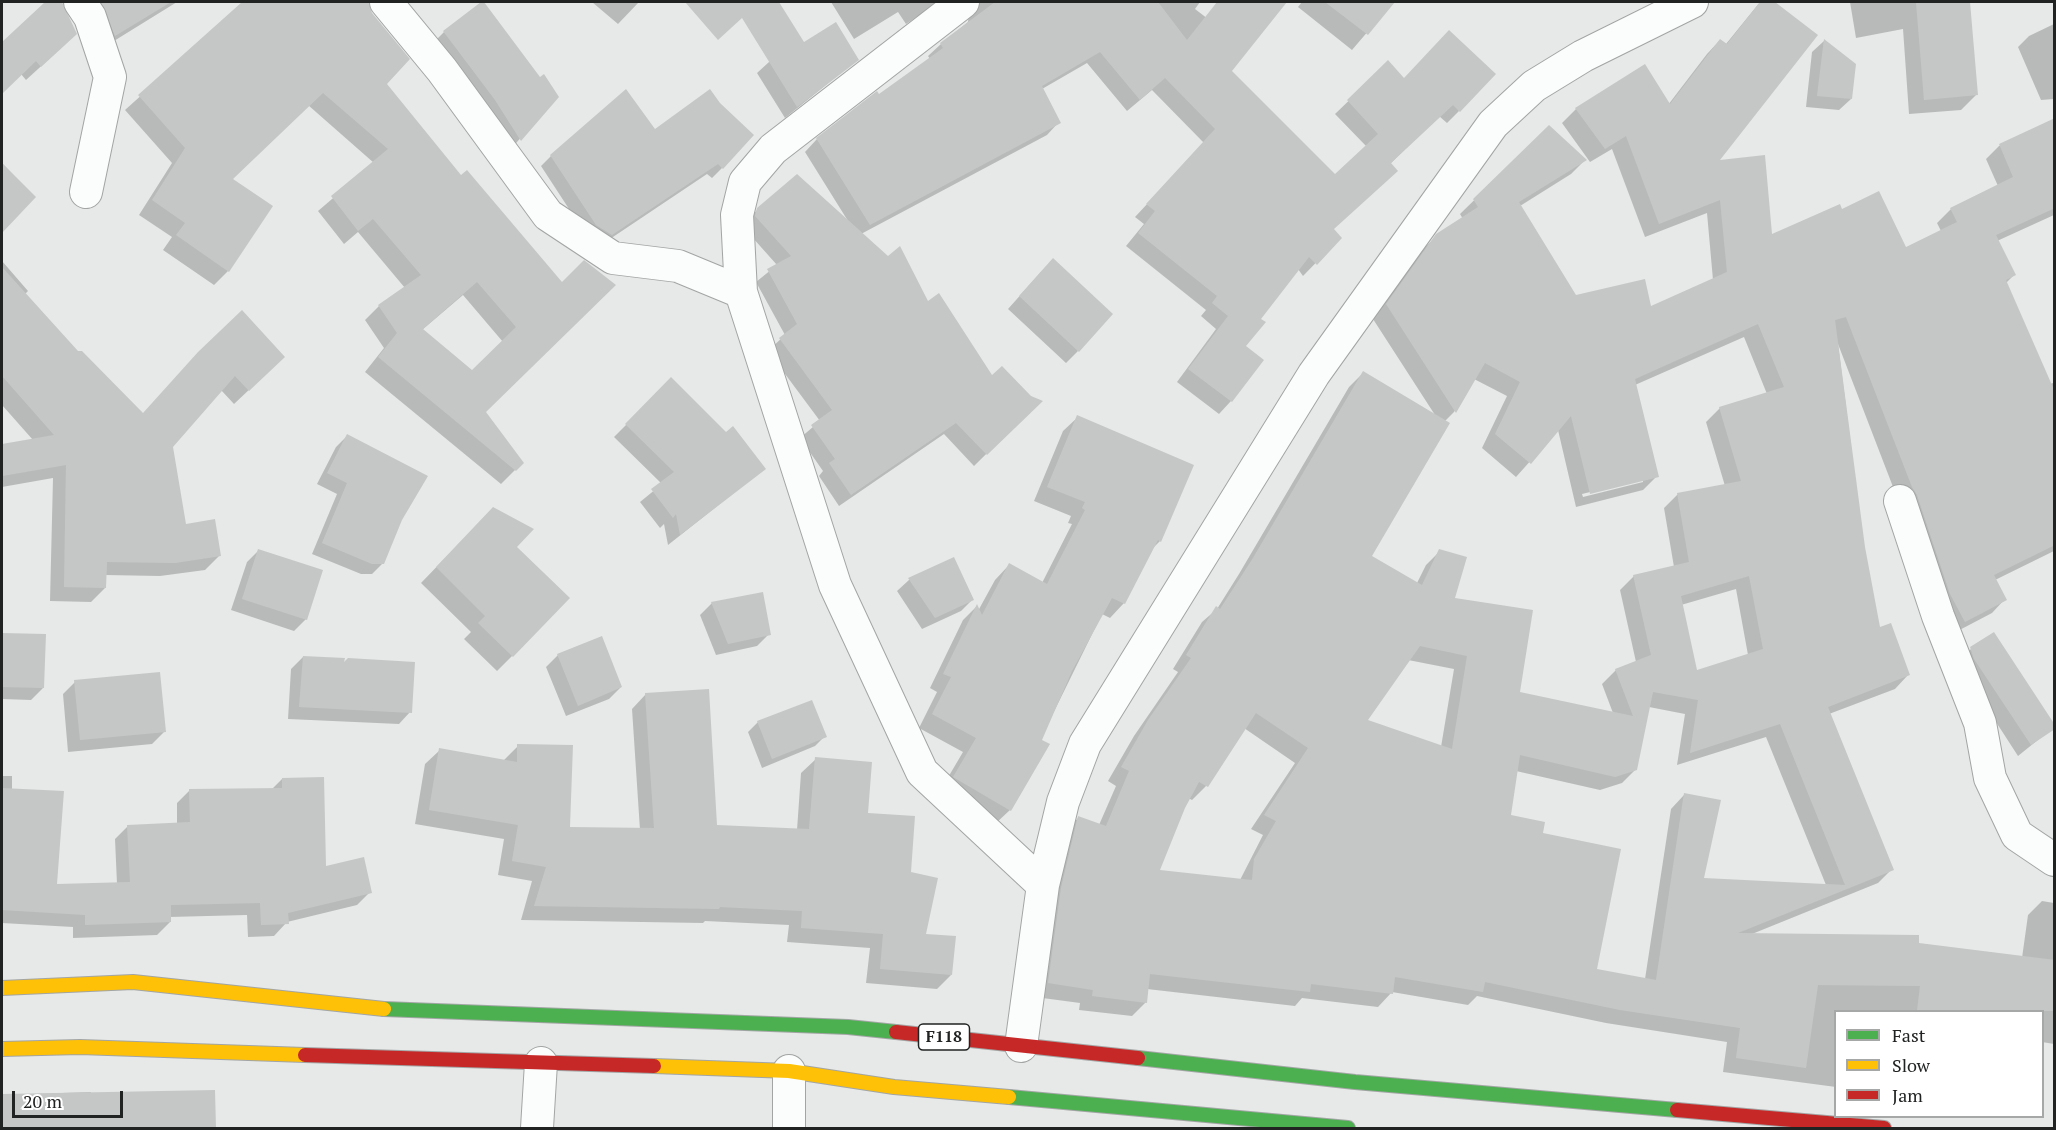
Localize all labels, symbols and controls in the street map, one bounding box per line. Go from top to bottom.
legend [1834,1010,2044,1118]
text: Fast [1892,1023,1925,1047]
road number: F118 [918,1024,970,1050]
text: Slow [1892,1053,1930,1077]
scale bar [15,1079,126,1117]
text: Jam [1892,1083,1923,1107]
text: 20 m [23,1089,62,1113]

